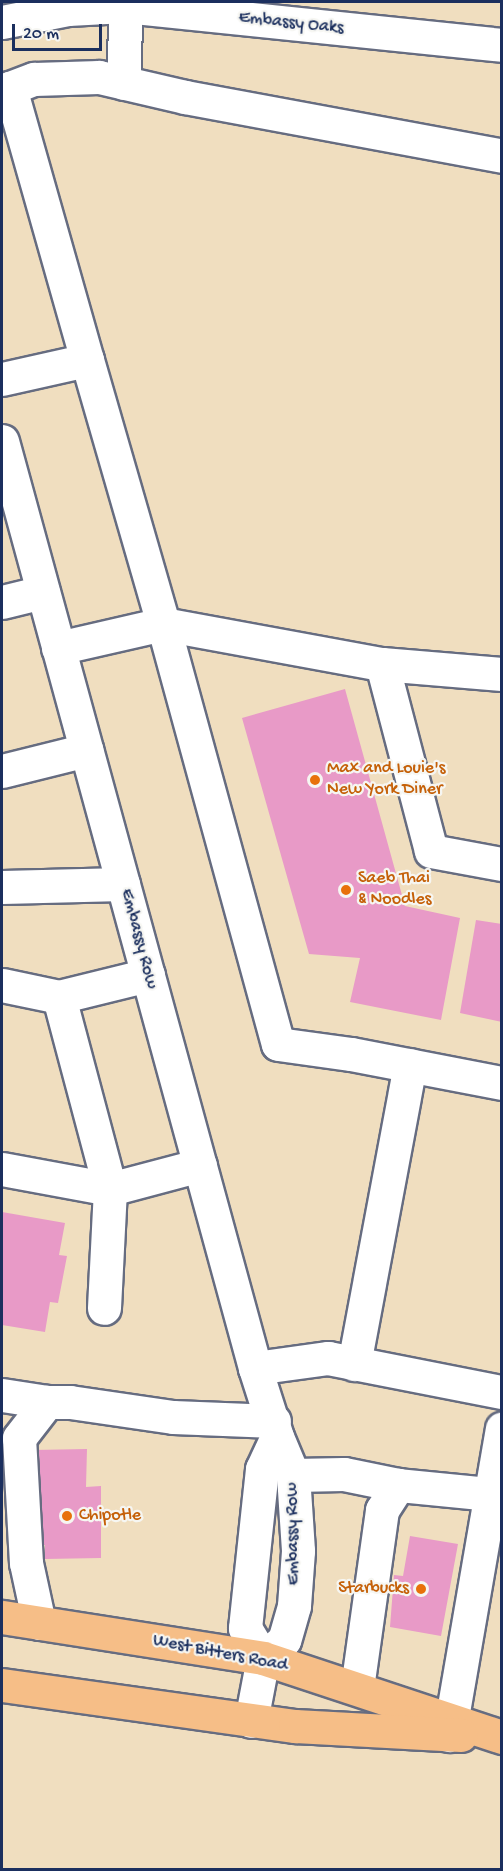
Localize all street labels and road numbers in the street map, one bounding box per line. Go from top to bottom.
street label: Embassy Oaks [237,8,345,40]
street label: Embassy Row [114,887,162,991]
street label: Embassy Row [282,1483,306,1585]
street label: West Bitters Road [151,1630,289,1678]

